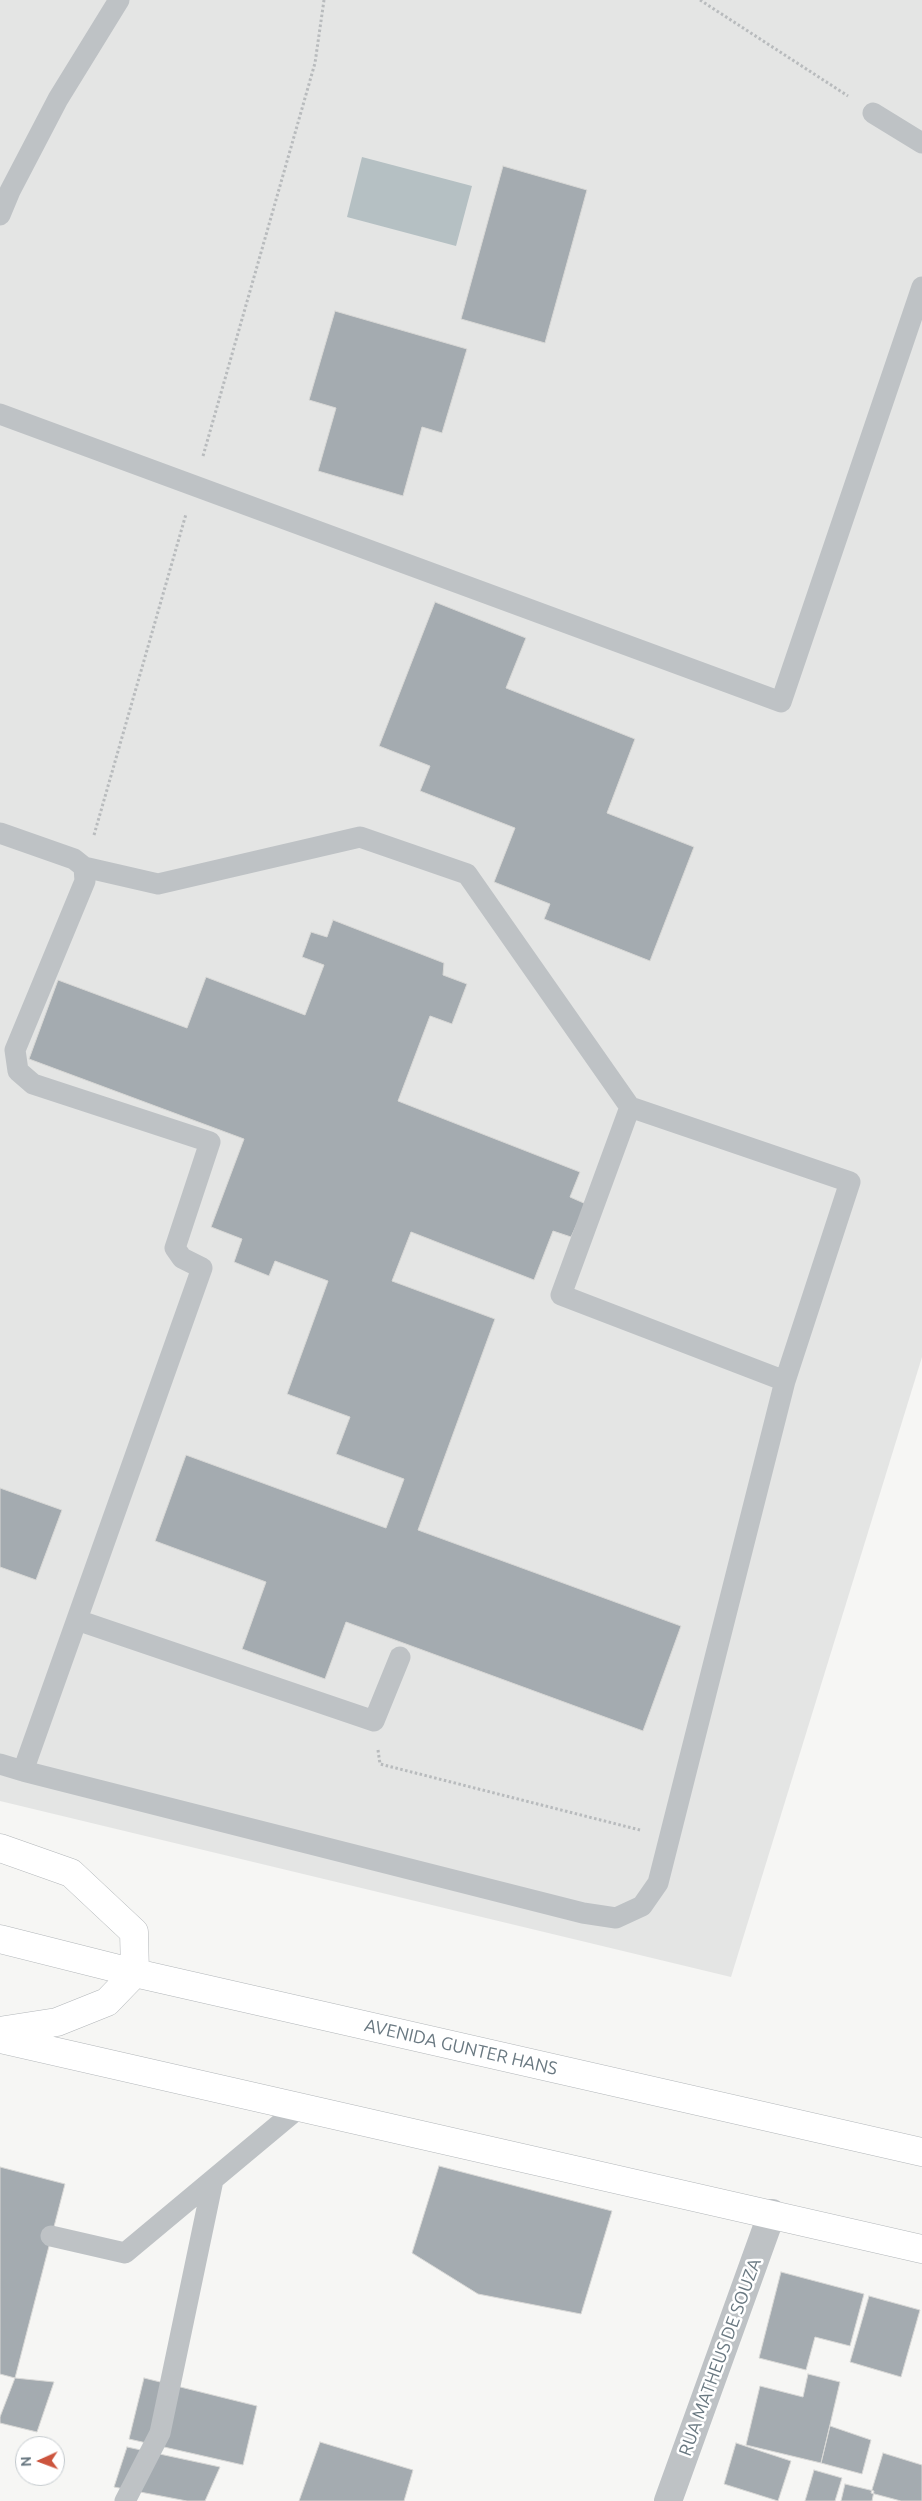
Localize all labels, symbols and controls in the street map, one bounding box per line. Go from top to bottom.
street label: AVENIDA GUNTER HANS [363,2014,559,2080]
street label: RUA MATHEUS DE SOUZA [674,2255,766,2459]
north arrow [15,2436,65,2486]
text: N [18,2456,34,2467]

